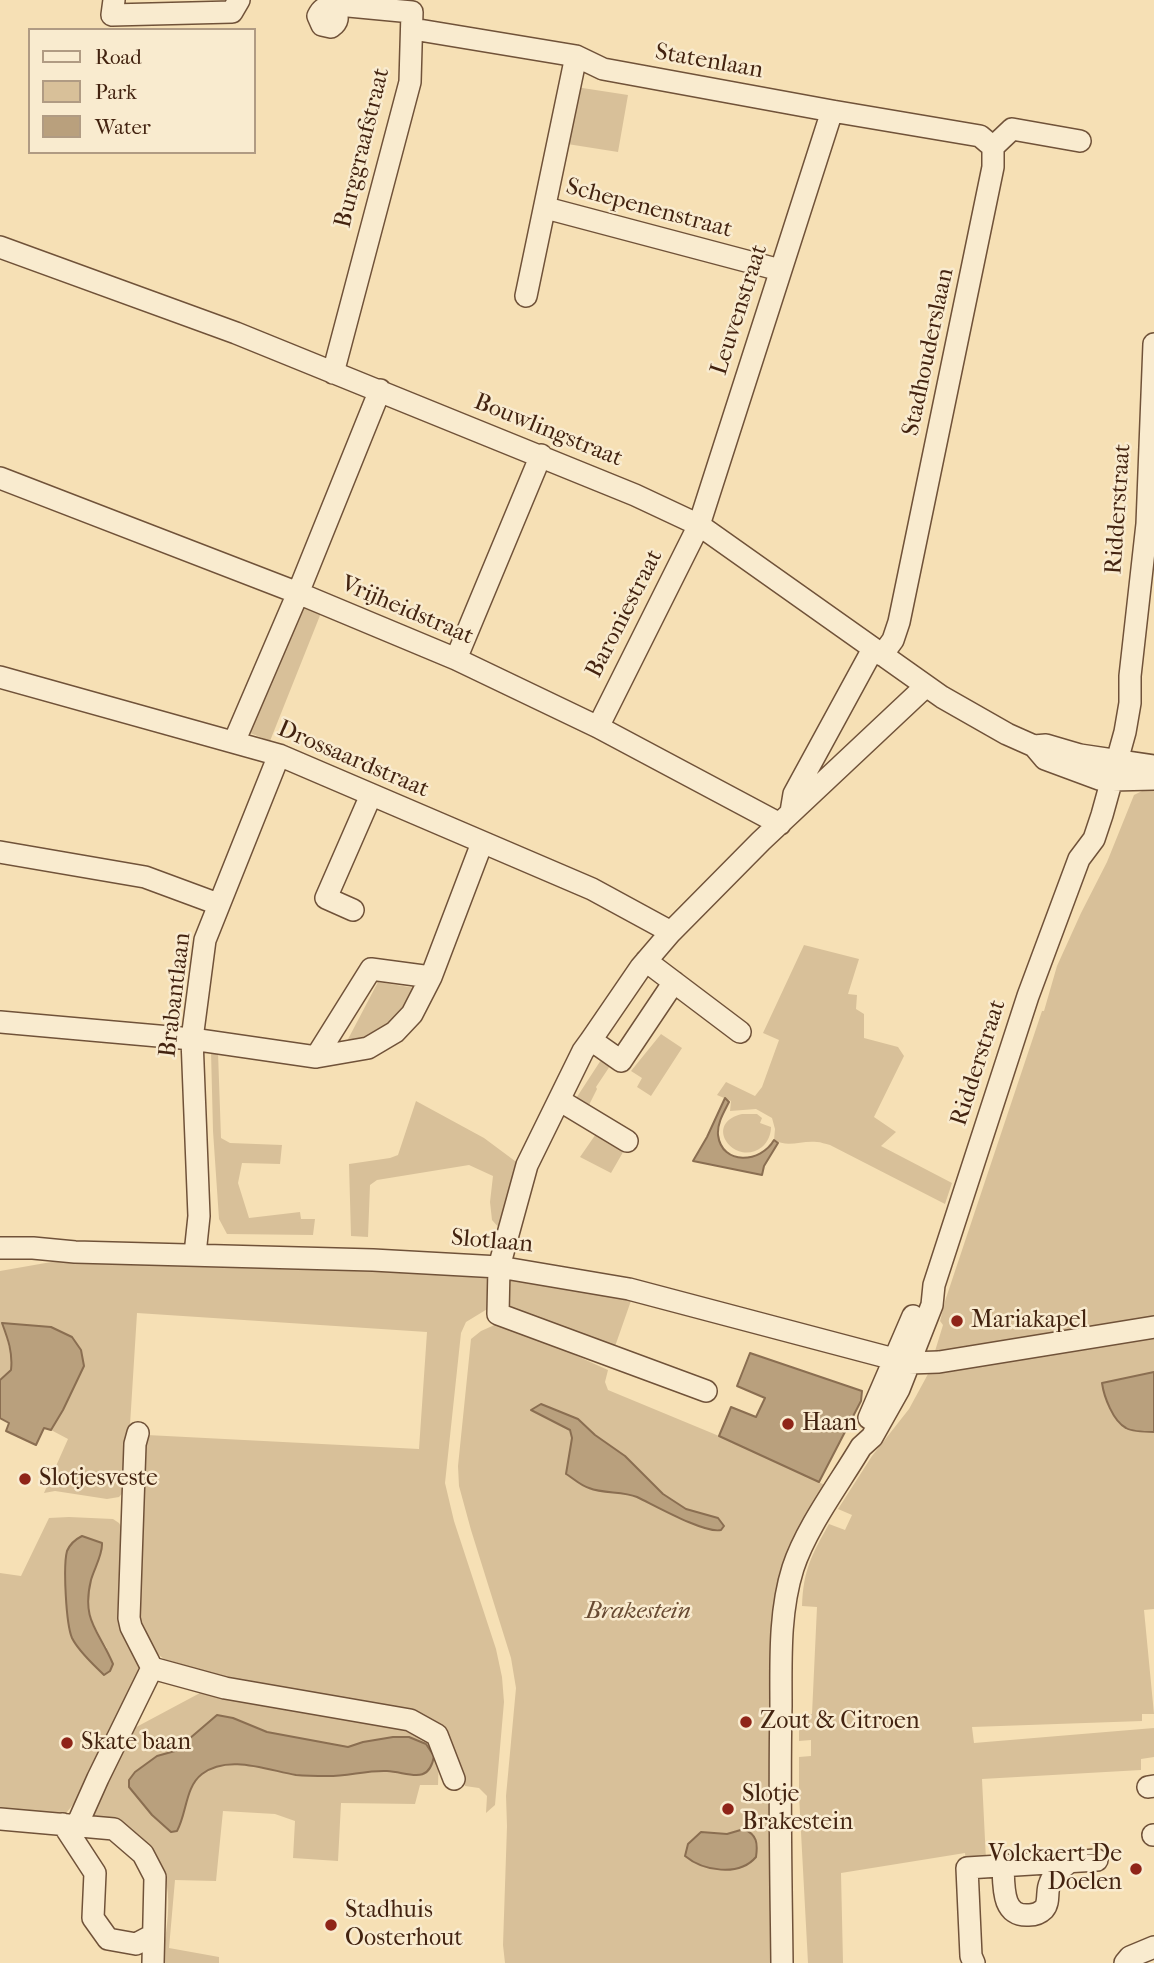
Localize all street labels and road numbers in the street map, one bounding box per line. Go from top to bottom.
street label: Statenlaan [653,38,765,86]
street label: Burggraafstraat [329,65,397,231]
street label: Schepenenstraat [563,173,735,245]
street label: Leuvenstraat [705,241,775,379]
street label: Stadhouderslaan [897,266,961,438]
street label: Bouwlingstraat [470,388,626,474]
street label: Ridderstraat [1100,443,1138,575]
street label: Baroniestraat [580,545,670,683]
street label: Vrijheidstraat [336,570,478,652]
street label: Drossaardstraat [273,715,433,805]
street label: Brabantlaan [154,931,198,1059]
street label: Ridderstraat [945,996,1013,1130]
street label: Slotlaan [450,1224,534,1260]

